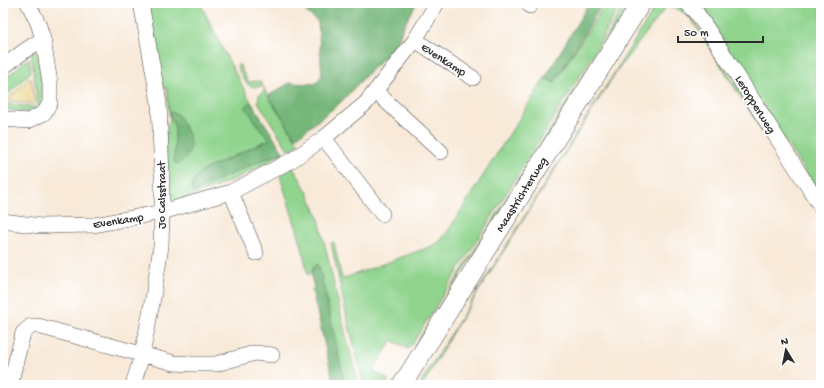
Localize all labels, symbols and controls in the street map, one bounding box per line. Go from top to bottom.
scale bar [678,18,763,44]
text: 50 m [684,27,709,41]
street label: Evenkamp [418,41,468,81]
street label: Leropperweg [731,74,778,137]
street label: Maastrichterweg [494,155,552,235]
street label: Jo Calsstraat [156,160,170,229]
street label: Evenkamp [92,211,145,233]
north arrow [766,330,806,370]
text: N [780,336,789,349]

